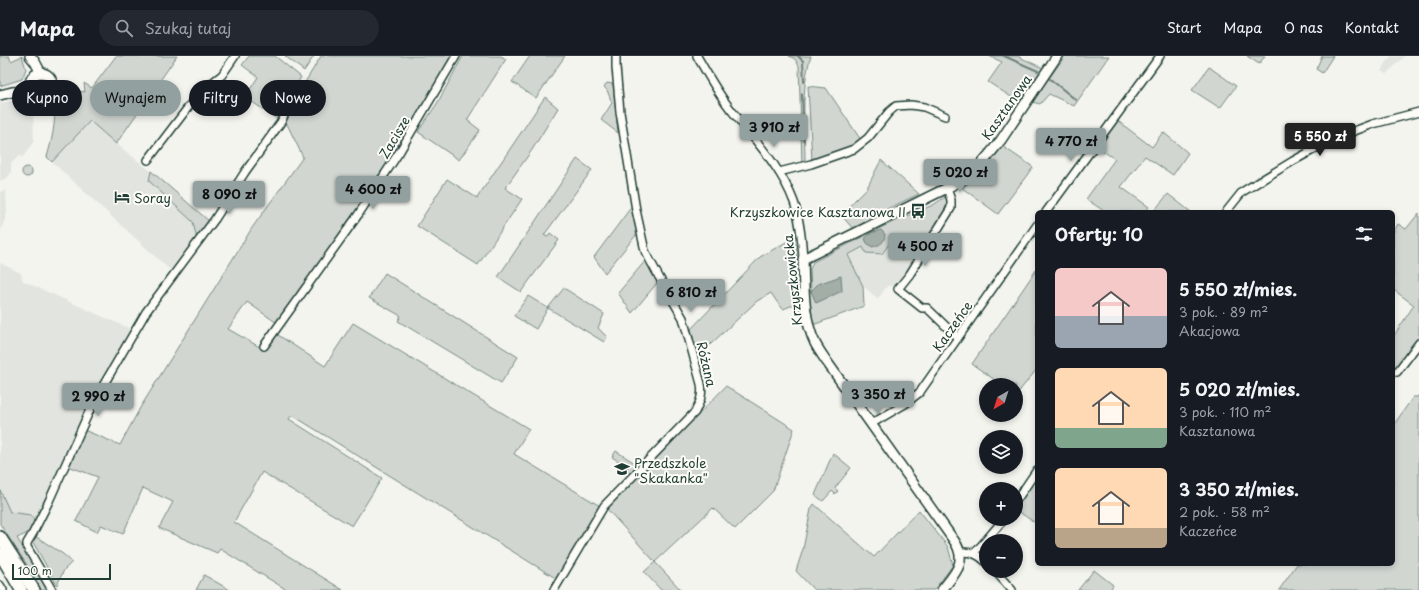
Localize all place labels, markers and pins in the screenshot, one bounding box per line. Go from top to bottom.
pin: 3 910 zł [733,114,815,148]
pin: 5 550 zł [1279,123,1361,157]
pin: 4 770 zł [1030,128,1112,162]
pin: 5 020 zł [919,159,1001,193]
pin: 4 600 zł [332,176,414,210]
pin: 8 090 zł [188,181,270,215]
hotel icon: Soray [113,188,131,206]
place label: Soray [134,188,171,207]
place label: Krzyszkowice Kasztanowa II [730,202,906,221]
bus stop icon: Krzyszkowice Kasztanowa II [909,202,927,220]
pin: 4 500 zł [884,233,966,267]
pin: 6 810 zł [650,279,732,313]
pin: 3 350 zł [837,381,919,415]
pin: 2 990 zł [57,383,139,417]
place label: Przedszkole "Skakanka" [634,453,708,487]
school or university icon: Przedszkole "Skakanka" [613,460,631,478]

